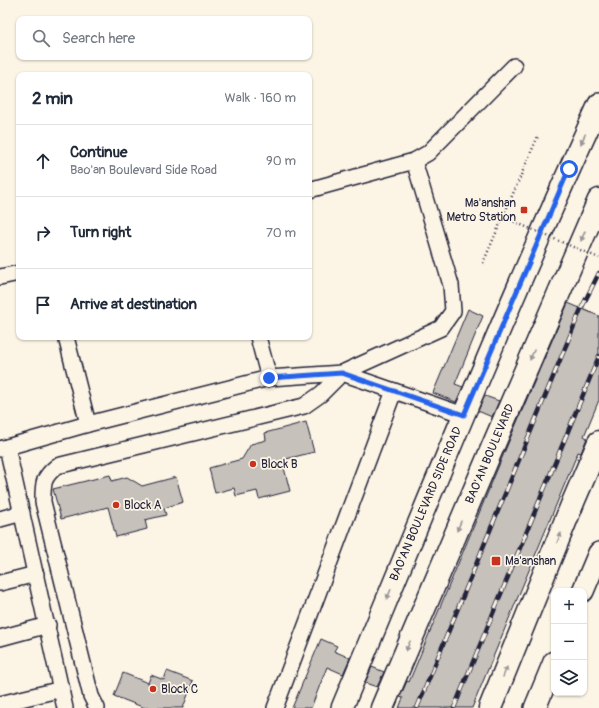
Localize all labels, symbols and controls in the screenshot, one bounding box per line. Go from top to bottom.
search box [16,16,312,60]
icon: search [30,27,52,49]
text: Search here [62,29,135,48]
text: 2 min [32,88,73,109]
text: Walk · 160 m [225,90,296,106]
one-way arrow [580,134,586,145]
text: Continue [70,143,128,162]
icon: ahead [32,150,54,172]
text: 90 m [266,153,296,169]
route start [560,160,578,178]
text: Bao'an Boulevard Side Road [70,162,217,178]
place label: Ma'anshan Metro Station [446,196,516,225]
marker: Ma'anshan Metro Station [519,205,529,215]
icon: right [32,222,54,244]
text: Turn right [70,223,131,242]
text: 70 m [266,225,296,241]
one-way arrow [580,230,586,241]
icon: arrive [32,294,54,316]
text: Arrive at destination [70,295,197,314]
one-way arrow [528,350,534,362]
route end [260,369,278,387]
street label: BAO'AN BOULEVARD [462,401,518,506]
street label: BAO'AN BOULEVARD SIDE ROAD [387,424,466,583]
place label: Block B [261,457,298,472]
marker: Block B [248,459,258,469]
place label: Block A [124,498,162,513]
marker: Block A [111,500,121,510]
one-way arrow [455,521,461,533]
one-way arrow [556,532,562,544]
place label: Ma'anshan [505,554,557,569]
marker: Ma'anshan [490,555,502,567]
one-way arrow [386,588,392,600]
map controls [551,588,587,696]
button: + [551,588,587,624]
button: − [551,624,587,660]
one-way arrow [405,641,411,652]
button: layers [551,660,587,696]
one-way arrow [502,666,508,677]
place label: Block C [161,682,198,697]
marker: Block C [148,684,158,694]

